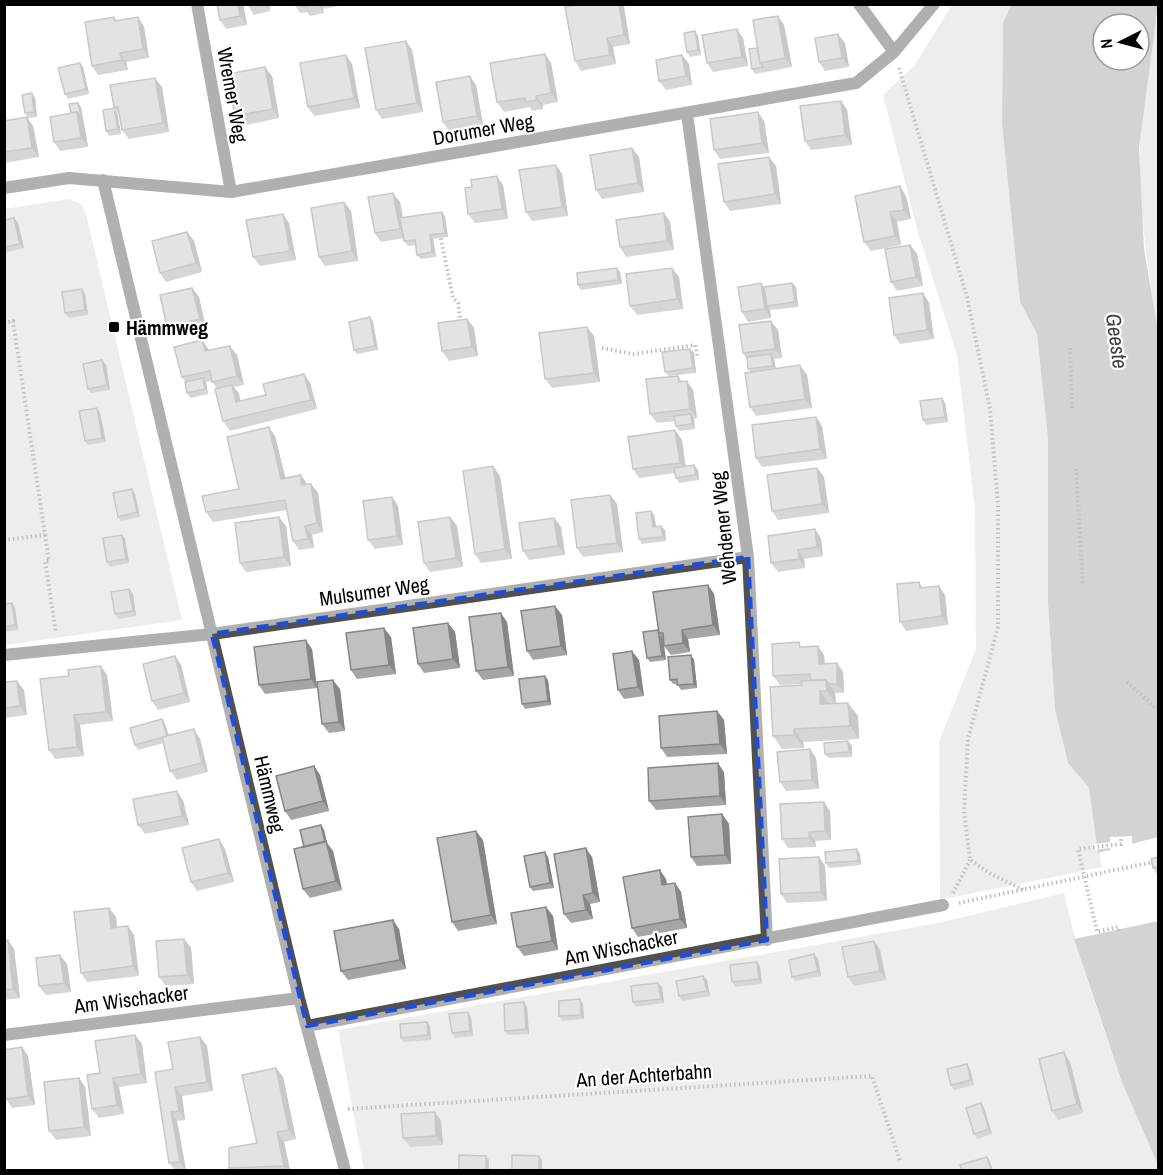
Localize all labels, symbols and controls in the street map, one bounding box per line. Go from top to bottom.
north arrow [1091,12,1151,72]
text: N [1095,38,1118,49]
street label: Wremer Weg [211,45,255,145]
street label: Dorumer Weg [431,107,535,151]
water label: Geeste [1099,311,1135,371]
place label: Hämmweg [126,314,208,341]
marker: Hämmweg [107,320,121,334]
street label: Wehdener Weg [704,470,742,586]
street label: Mulsumer Weg [318,570,430,612]
street label: Hämmweg [248,753,292,835]
street label: Am Wischacker [561,923,680,971]
street label: Am Wischacker [71,979,190,1020]
street label: An der Achterbahn [574,1057,713,1093]

